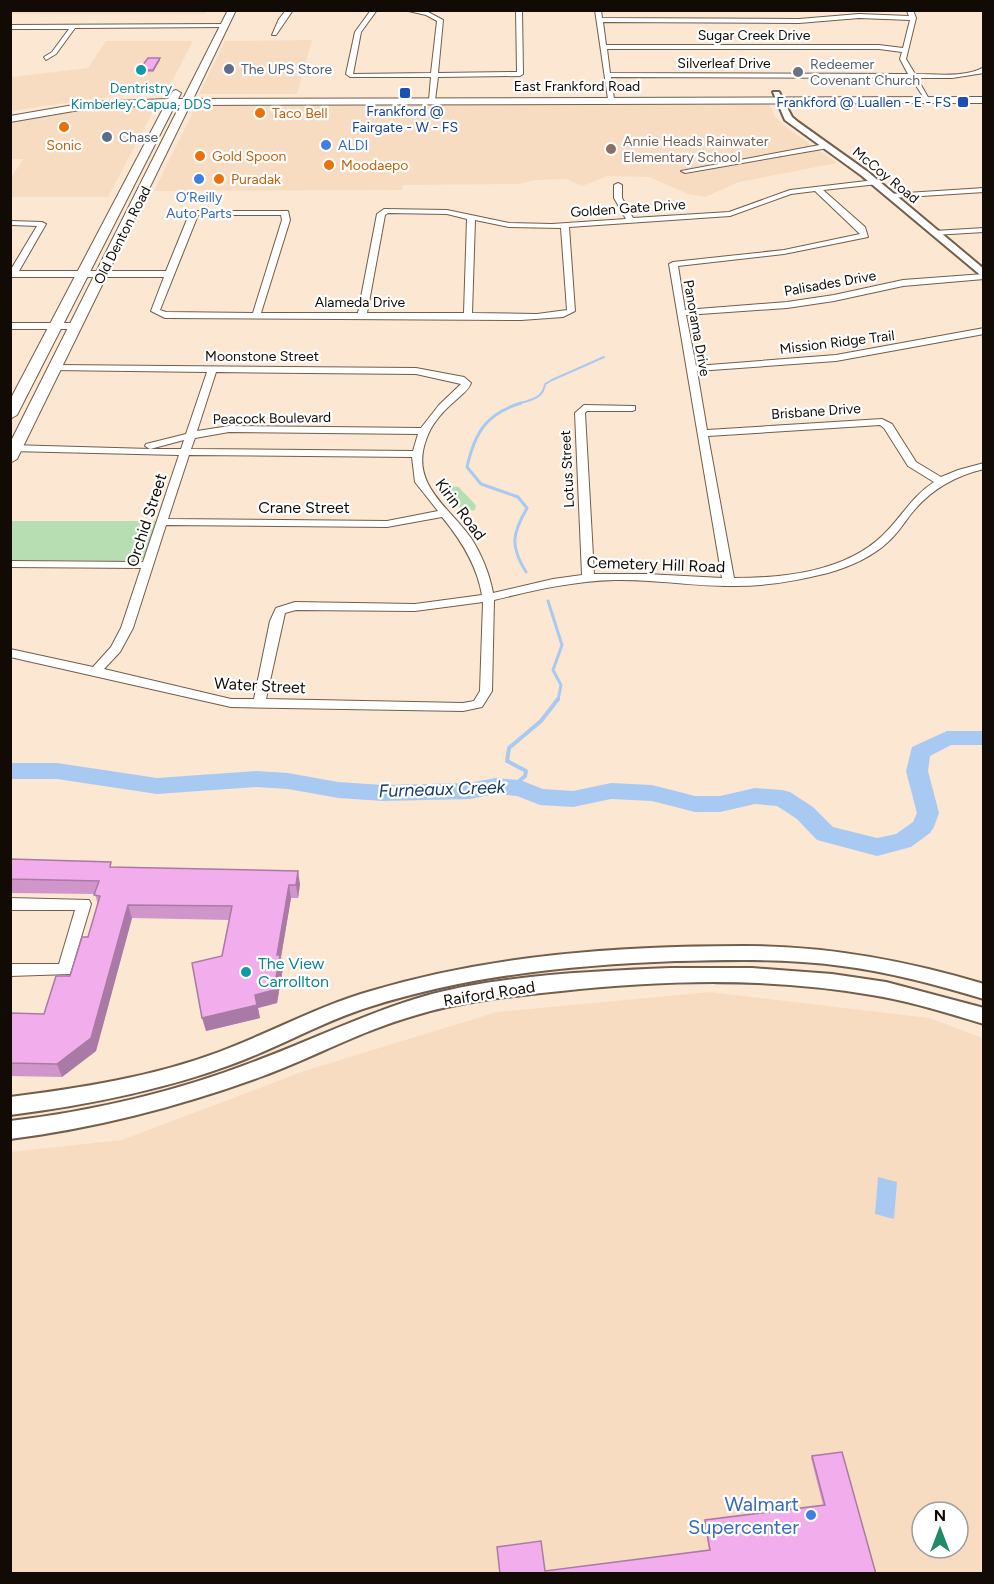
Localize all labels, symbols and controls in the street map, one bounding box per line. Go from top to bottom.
street label: Sugar Creek Drive [698,27,811,44]
street label: Silverleaf Drive [677,55,771,72]
place label: Redeemer Covenant Church [810,56,920,89]
place label: The UPS Store [241,61,332,78]
marker: The UPS Store [222,62,236,76]
marker: Dentristry Kimberley Capua, DDS [134,63,148,77]
marker: Redeemer Covenant Church [791,65,805,79]
street label: East Frankford Road [514,78,640,95]
place label: Dentristry Kimberley Capua, DDS [71,80,211,113]
marker: Frankford @ Fairgate - W - FS [398,86,412,100]
place label: Frankford @ Luallen - E - FS [776,94,951,111]
marker: Frankford @ Luallen - E - FS [956,95,970,109]
place label: Frankford @ Fairgate - W - FS [352,103,458,136]
place label: Taco Bell [272,105,328,122]
marker: Taco Bell [253,106,267,120]
marker: Sonic [57,120,71,134]
place label: Chase [119,129,159,146]
marker: Chase [100,130,114,144]
place label: Annie Heads Rainwater Elementary School [623,133,769,166]
place label: Sonic [46,137,82,154]
place label: ALDI [338,137,368,154]
marker: ALDI [319,138,333,152]
marker: Annie Heads Rainwater Elementary School [604,142,618,156]
street label: McCoy Road [849,143,922,207]
place label: Gold Spoon [212,148,287,165]
marker: Gold Spoon [193,149,207,163]
place label: Moodaepo [341,157,408,174]
marker: Moodaepo [322,158,336,172]
place label: Puradak [231,171,281,188]
marker: O’Reilly Auto Parts [192,172,206,186]
marker: Puradak [212,172,226,186]
street label: Old Denton Road [90,183,154,287]
place label: O’Reilly Auto Parts [166,189,232,222]
street label: Golden Gate Drive [570,196,687,221]
street label: Palisades Drive [783,267,878,300]
street label: Panorama Drive [680,278,713,378]
street label: Alameda Drive [315,294,406,311]
street label: Mission Ridge Trail [779,327,895,358]
street label: Moonstone Street [205,348,319,365]
street label: Brisbane Drive [771,400,862,423]
street label: Peacock Boulevard [213,409,331,428]
street label: Lotus Street [557,430,578,508]
street label: Orchid Street [122,471,171,569]
street label: Kirin Road [431,475,490,544]
street label: Crane Street [258,498,350,517]
street label: Cemetery Hill Road [586,553,726,576]
street label: Water Street [214,674,306,697]
water label: Furneaux Creek [378,776,507,802]
place label: The View Carrollton [258,954,329,991]
marker: The View Carrollton [239,965,253,979]
street label: Raiford Road [442,977,536,1010]
place label: Walmart Supercenter [688,1492,799,1539]
north arrow [910,1500,970,1560]
text: N [934,1506,946,1525]
marker: Walmart Supercenter [804,1508,818,1522]

